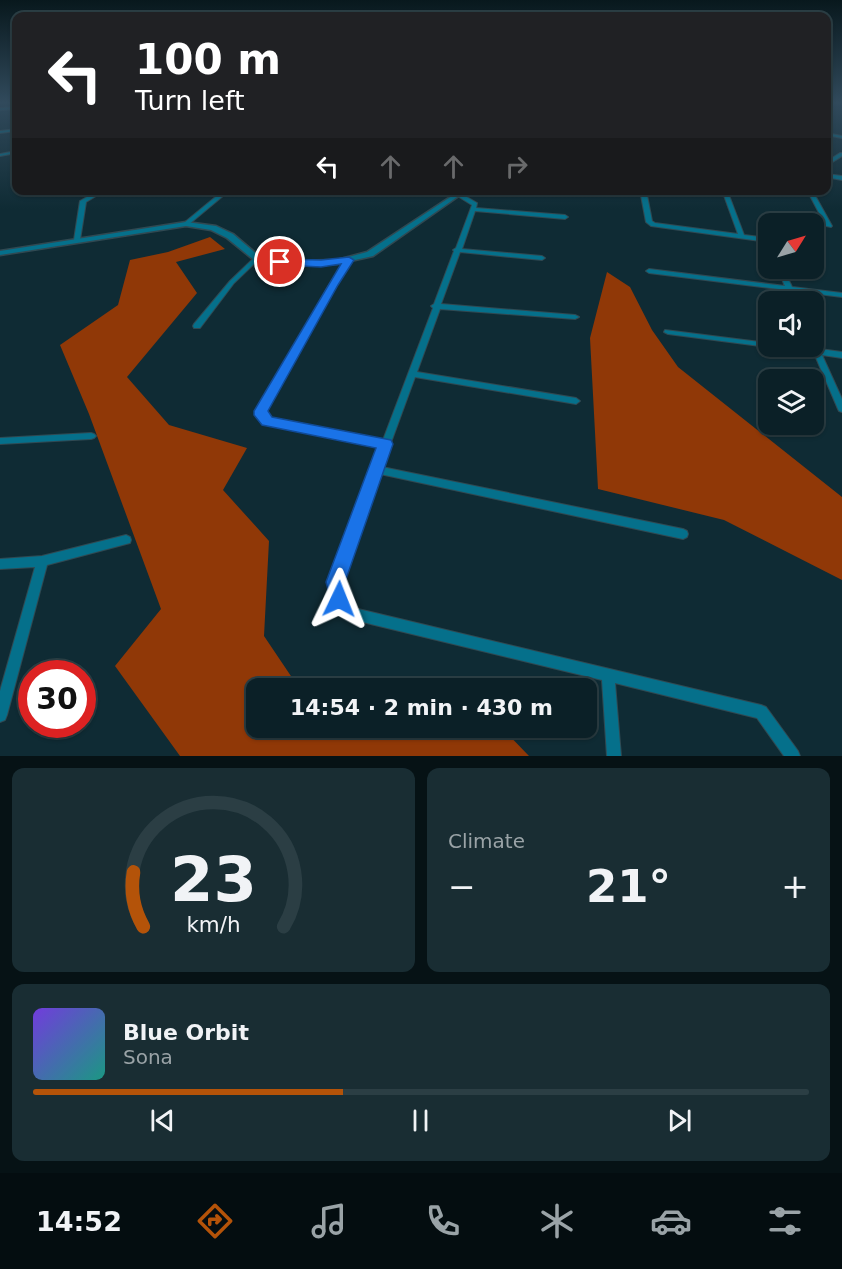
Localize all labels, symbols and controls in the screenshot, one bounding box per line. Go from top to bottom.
text: 100 m [135,35,281,84]
icon: left [36,36,114,114]
text: Turn left [135,85,245,116]
icon: left [311,150,344,183]
icon: ahead [374,150,407,183]
icon: ahead [437,150,470,183]
icon: right [500,150,533,183]
north arrow [758,213,824,279]
map controls [758,213,824,435]
pin [254,236,305,287]
icon: arrive [263,245,296,278]
button: sound [758,291,824,357]
button: layers [758,369,824,435]
position arrow [307,567,371,631]
speed limit sign: 30 [18,660,96,738]
text: 14:54 · 2 min · 430 m [290,695,553,720]
text: Climate [448,829,525,853]
text: 23 [170,843,257,916]
text: 21° [586,860,671,913]
text: − [448,867,476,906]
text: + [781,867,809,906]
text: km/h [186,912,241,937]
text: Blue Orbit [123,1020,249,1045]
text: Sona [123,1045,173,1069]
icon: previous [146,1104,179,1137]
icon: pause [404,1104,437,1137]
icon: next [663,1104,696,1137]
icon: directions [194,1200,236,1242]
icon: music [308,1200,350,1242]
icon: phone [422,1200,464,1242]
icon: climate [536,1200,578,1242]
icon: car [650,1200,692,1242]
icon: filters [764,1200,806,1242]
text: 14:52 [36,1206,122,1237]

